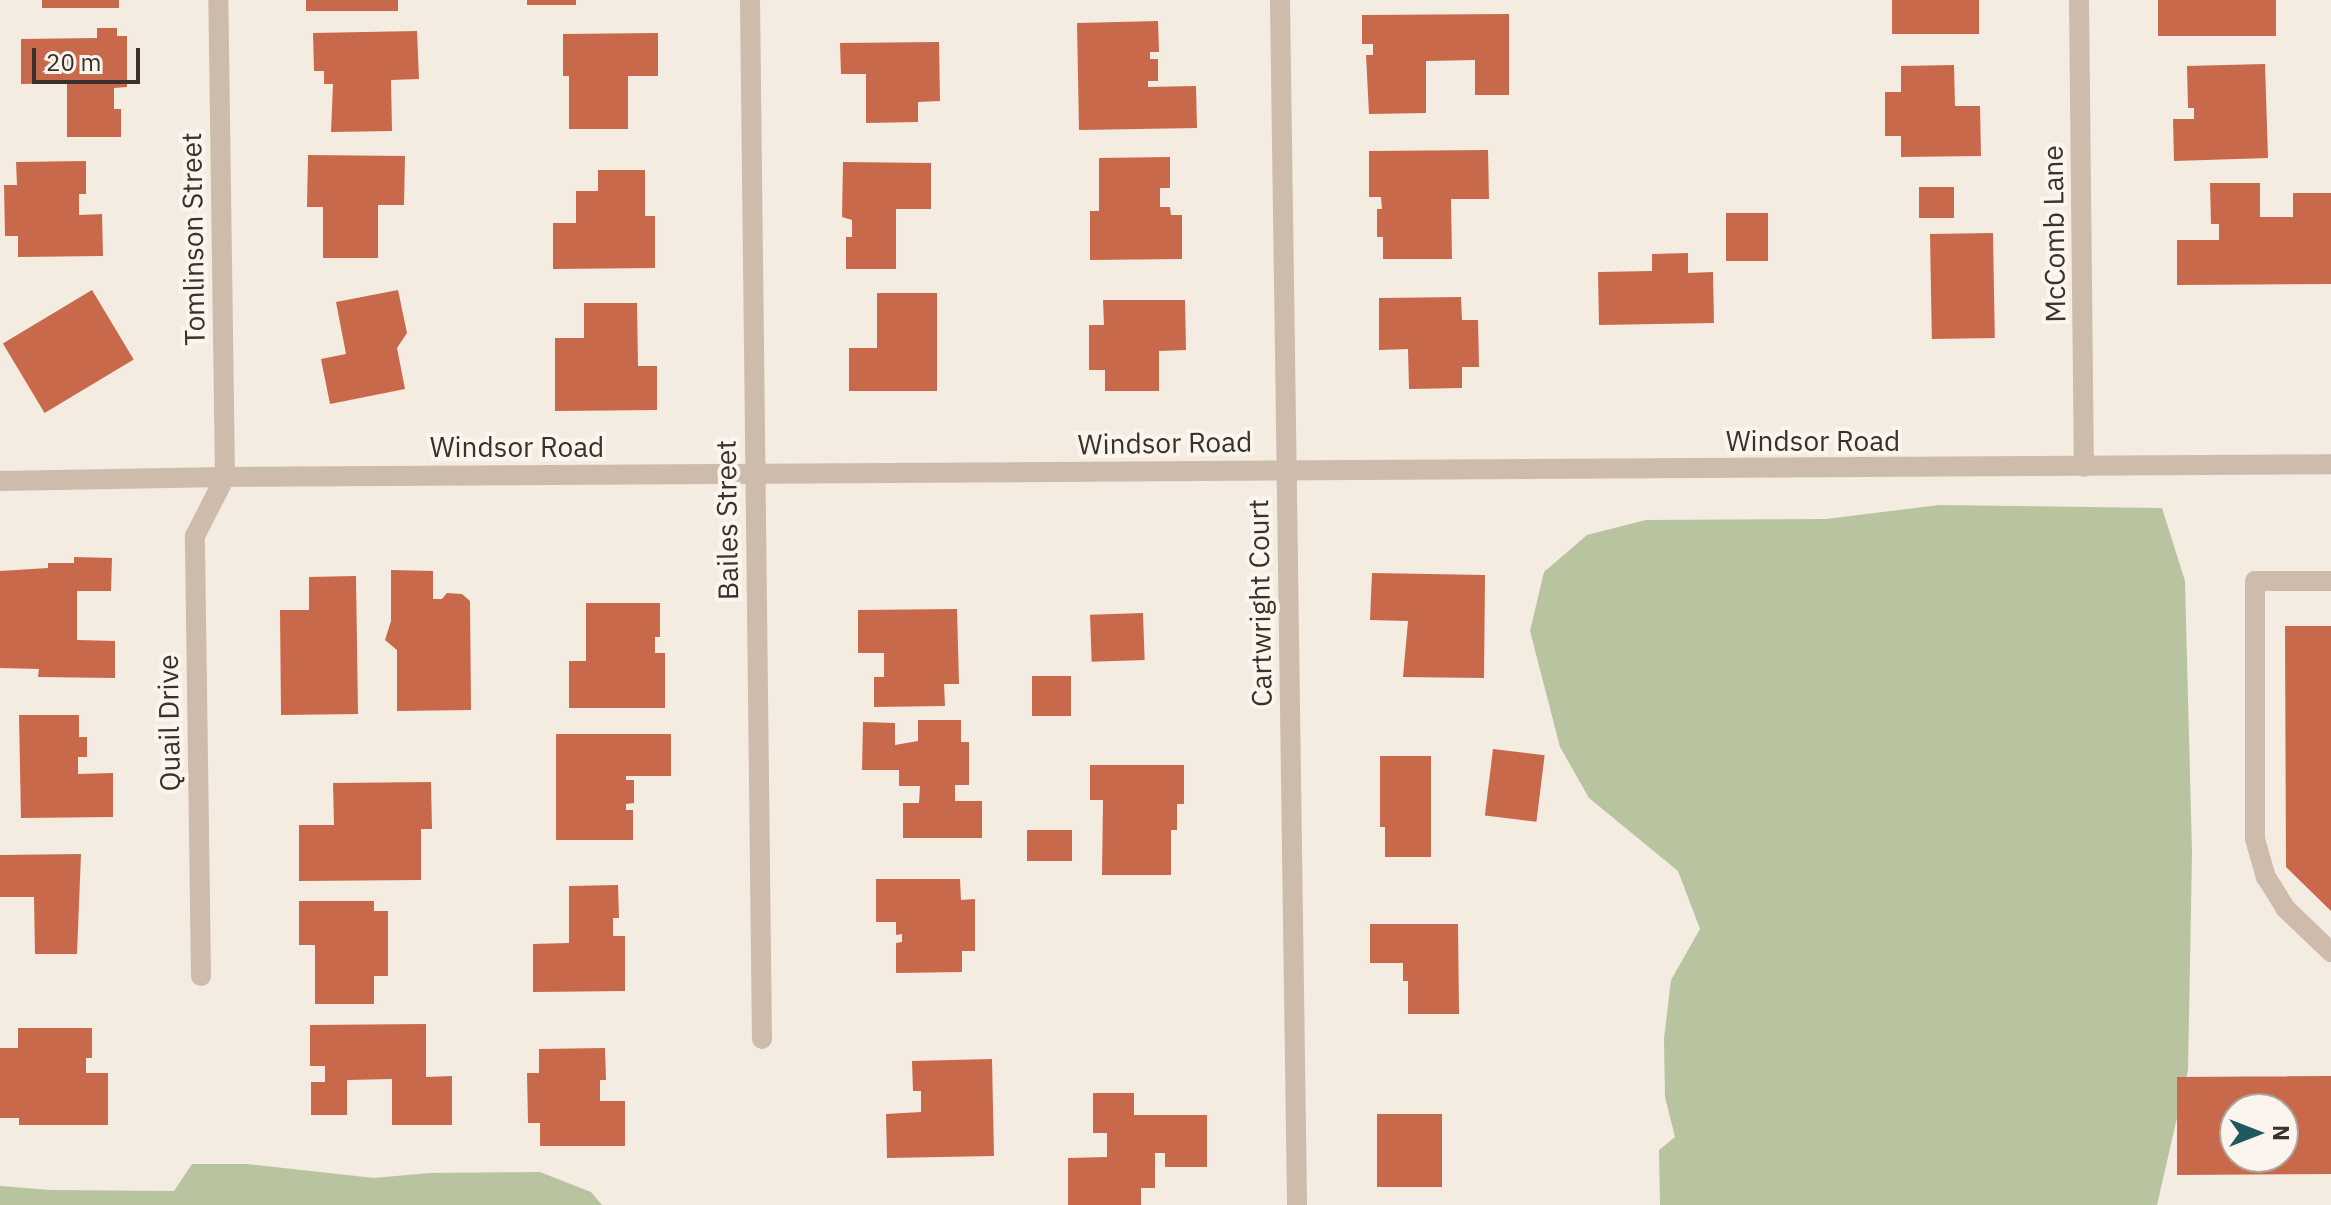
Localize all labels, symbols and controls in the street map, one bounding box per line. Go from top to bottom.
scale bar [36,32,144,82]
text: 20 m [46,46,101,78]
street label: Tomlinson Street [174,132,212,346]
street label: McComb Lane [2036,145,2072,323]
street label: Windsor Road [1726,424,1900,458]
street label: Windsor Road [1077,425,1253,461]
street label: Windsor Road [430,430,604,464]
street label: Bailes Street [709,440,745,600]
street label: Cartwright Court [1241,499,1279,707]
street label: Quail Drive [151,654,187,792]
north arrow [2219,1093,2299,1173]
text: N [2267,1125,2296,1141]

